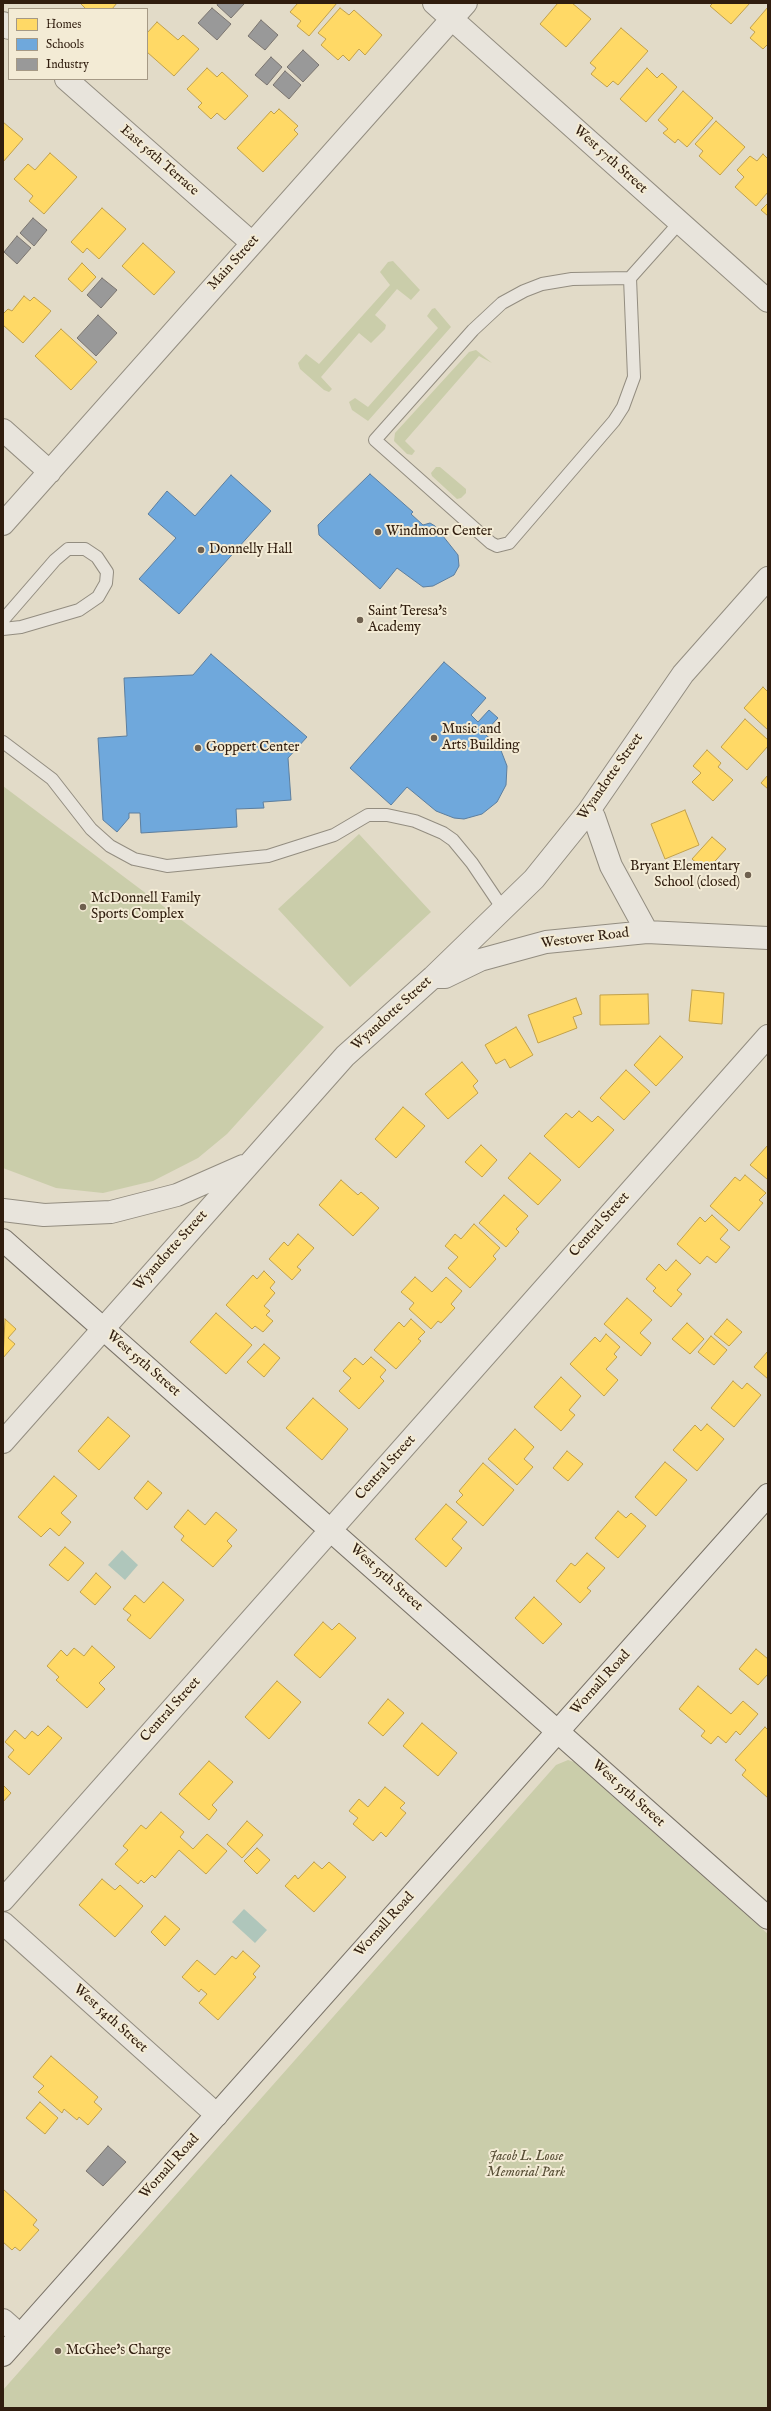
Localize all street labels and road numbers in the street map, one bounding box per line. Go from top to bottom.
street label: East 56th Terrace [116,122,202,200]
street label: West 57th Street [570,122,650,198]
street label: Main Street [205,232,263,294]
street label: Wyandotte Street [575,730,647,824]
street label: Westover Road [540,925,630,953]
street label: Wyandotte Street [348,974,436,1054]
street label: Central Street [566,1189,634,1261]
street label: Wyandotte Street [131,1207,211,1295]
street label: West 55th Street [103,1327,183,1401]
street label: Central Street [352,1432,420,1504]
street label: West 55th Street [346,1541,426,1615]
street label: Wornall Road [568,1647,634,1719]
street label: Central Street [137,1674,205,1746]
street label: West 55th Street [588,1757,668,1831]
street label: Wornall Road [352,1889,418,1961]
street label: West 54th Street [70,1981,150,2057]
street label: Wornall Road [137,2131,203,2203]

